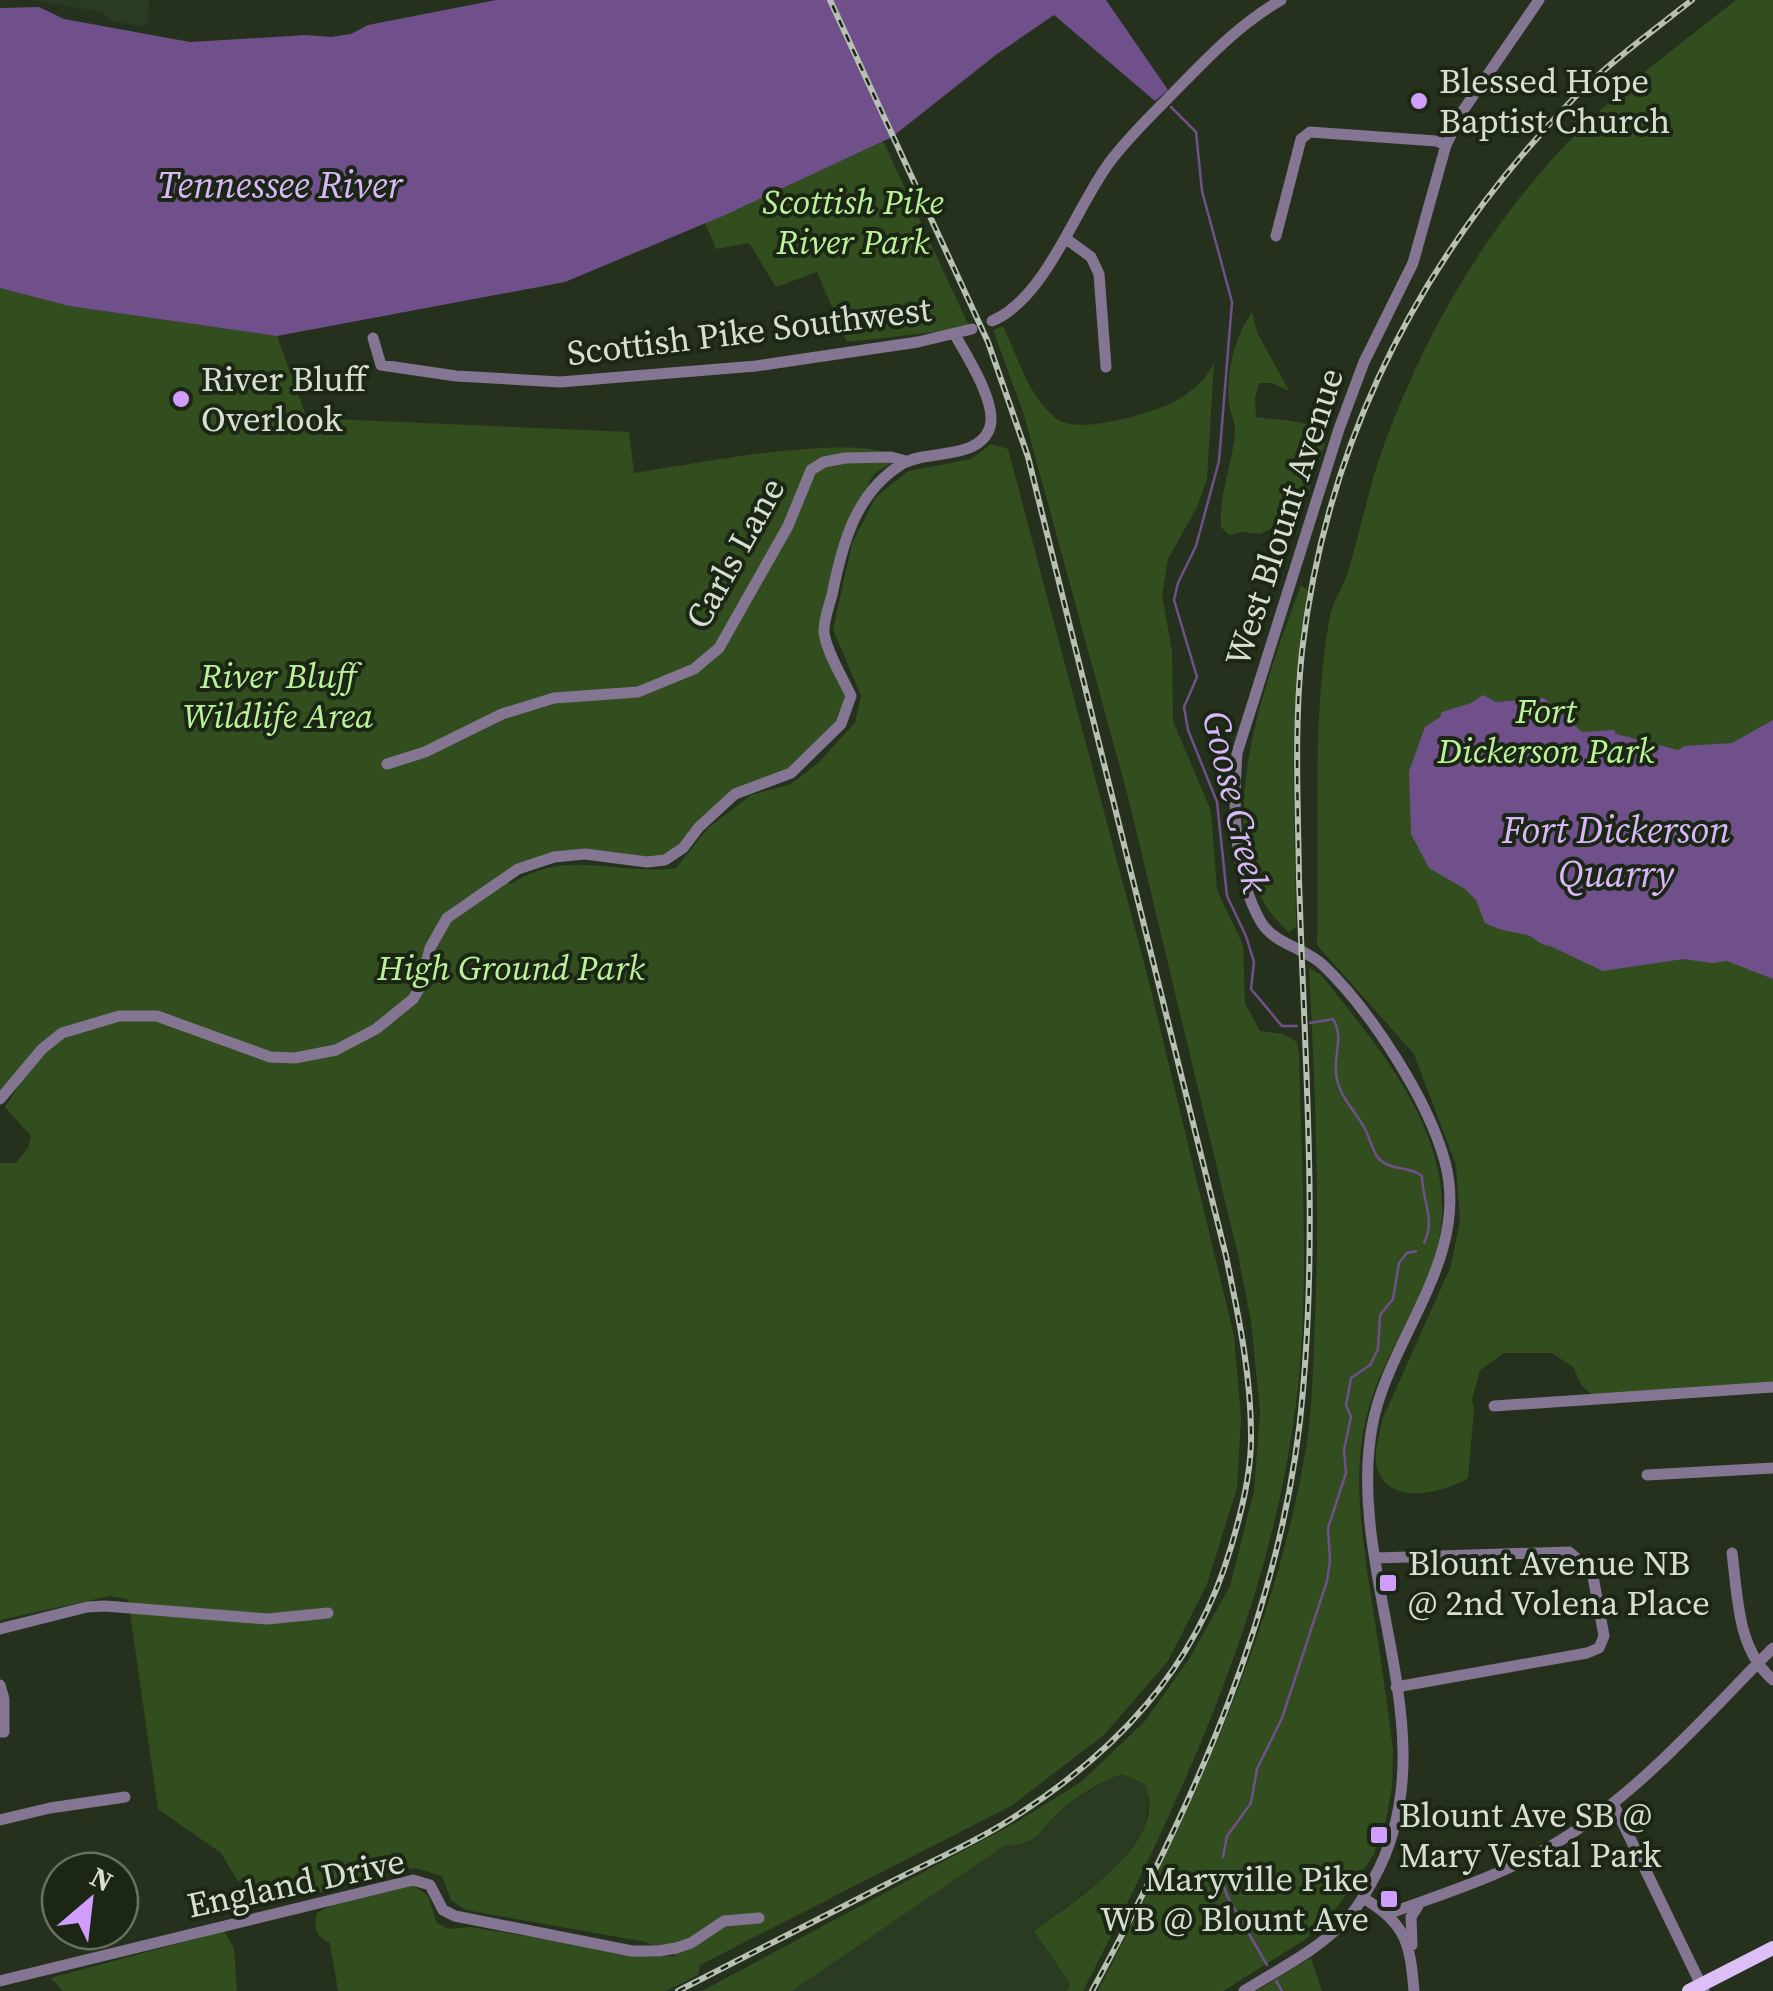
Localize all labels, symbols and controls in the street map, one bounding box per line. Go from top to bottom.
place label: Blessed Hope Baptist Church [1439,57,1670,145]
marker: Blessed Hope Baptist Church [1408,90,1430,112]
water label: Tennessee River [157,159,404,211]
park label: Scottish Pike River Park [762,178,944,266]
street label: Scottish Pike Southwest [564,285,934,377]
place label: River Bluff Overlook [201,355,370,443]
street label: West Blount Avenue [1213,362,1355,672]
marker: River Bluff Overlook [170,388,192,410]
street label: Carls Lane [674,469,796,637]
park label: River Bluff Wildlife Area [183,652,373,740]
park label: Fort Dickerson Park [1437,687,1655,775]
water label: Goose Creek [1190,706,1282,898]
water label: Fort Dickerson Quarry [1501,804,1730,900]
park label: High Ground Park [376,944,645,992]
place label: Blount Avenue NB @ 2nd Volena Place [1408,1539,1710,1627]
marker: Blount Avenue NB @ 2nd Volena Place [1377,1572,1399,1594]
place label: Blount Ave SB @ Mary Vestal Park [1399,1791,1662,1879]
marker: Blount Ave SB @ Mary Vestal Park [1368,1824,1390,1846]
street label: England Drive [183,1837,409,1929]
north arrow [40,1851,140,1951]
place label: Maryville Pike WB @ Blount Ave [1100,1855,1369,1943]
text: N [84,1857,120,1900]
marker: Maryville Pike WB @ Blount Ave [1378,1888,1400,1910]

